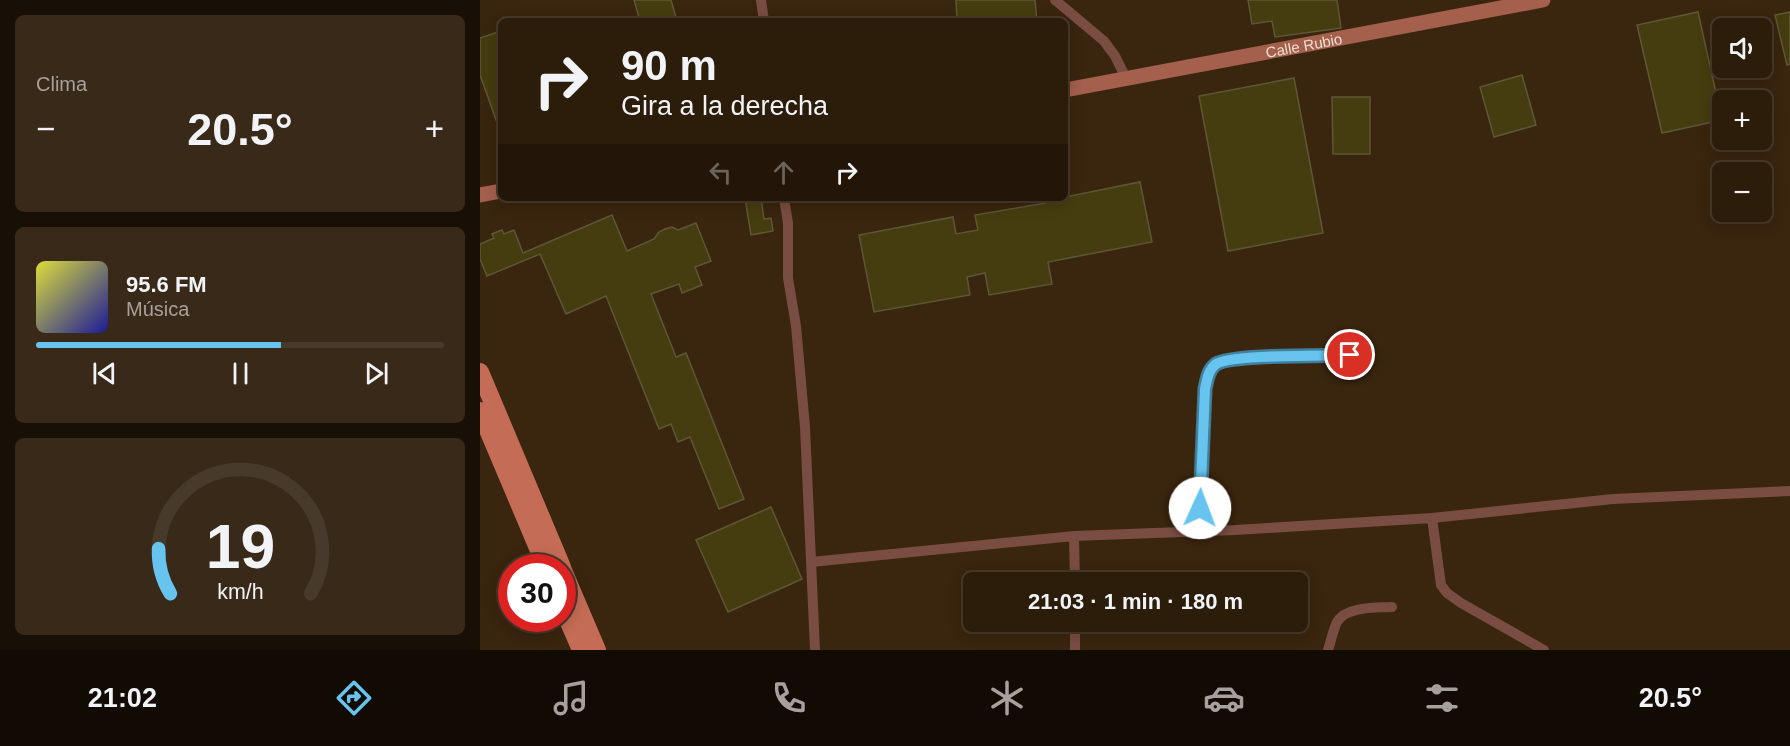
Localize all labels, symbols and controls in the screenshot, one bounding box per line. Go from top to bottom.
map controls [1712,18,1772,222]
button: sound [1712,18,1772,78]
street label: Calle Rubio [1264,30,1344,61]
icon: right [522,42,600,120]
text: 90 m [621,42,717,89]
text: Clima [36,73,87,95]
button: + [1712,90,1772,150]
text: Gira a la derecha [621,91,828,121]
text: 20.5° [187,104,293,155]
text: − [36,110,55,147]
text: + [425,110,444,147]
icon: left [704,156,737,189]
icon: ahead [767,156,800,189]
icon: right [830,156,863,189]
button: − [1712,162,1772,222]
text: 95.6 FM [126,272,207,297]
text: Música [126,298,189,320]
pin [1324,329,1375,380]
icon: arrive [1333,338,1366,371]
icon: previous [88,357,121,390]
icon: pause [224,357,257,390]
icon: next [360,357,393,390]
position arrow [1168,476,1232,540]
text: 19 [205,512,275,581]
speed limit sign: 30 [498,554,576,632]
text: km/h [217,580,263,604]
text: 21:03 · 1 min · 180 m [1028,589,1243,614]
icon: directions [333,677,375,719]
icon: music [550,677,592,719]
icon: phone [768,677,810,719]
icon: climate [986,677,1028,719]
icon: car [1203,677,1245,719]
icon: filters [1421,677,1463,719]
text: 21:02 [88,683,157,713]
text: 20.5° [1639,683,1702,713]

